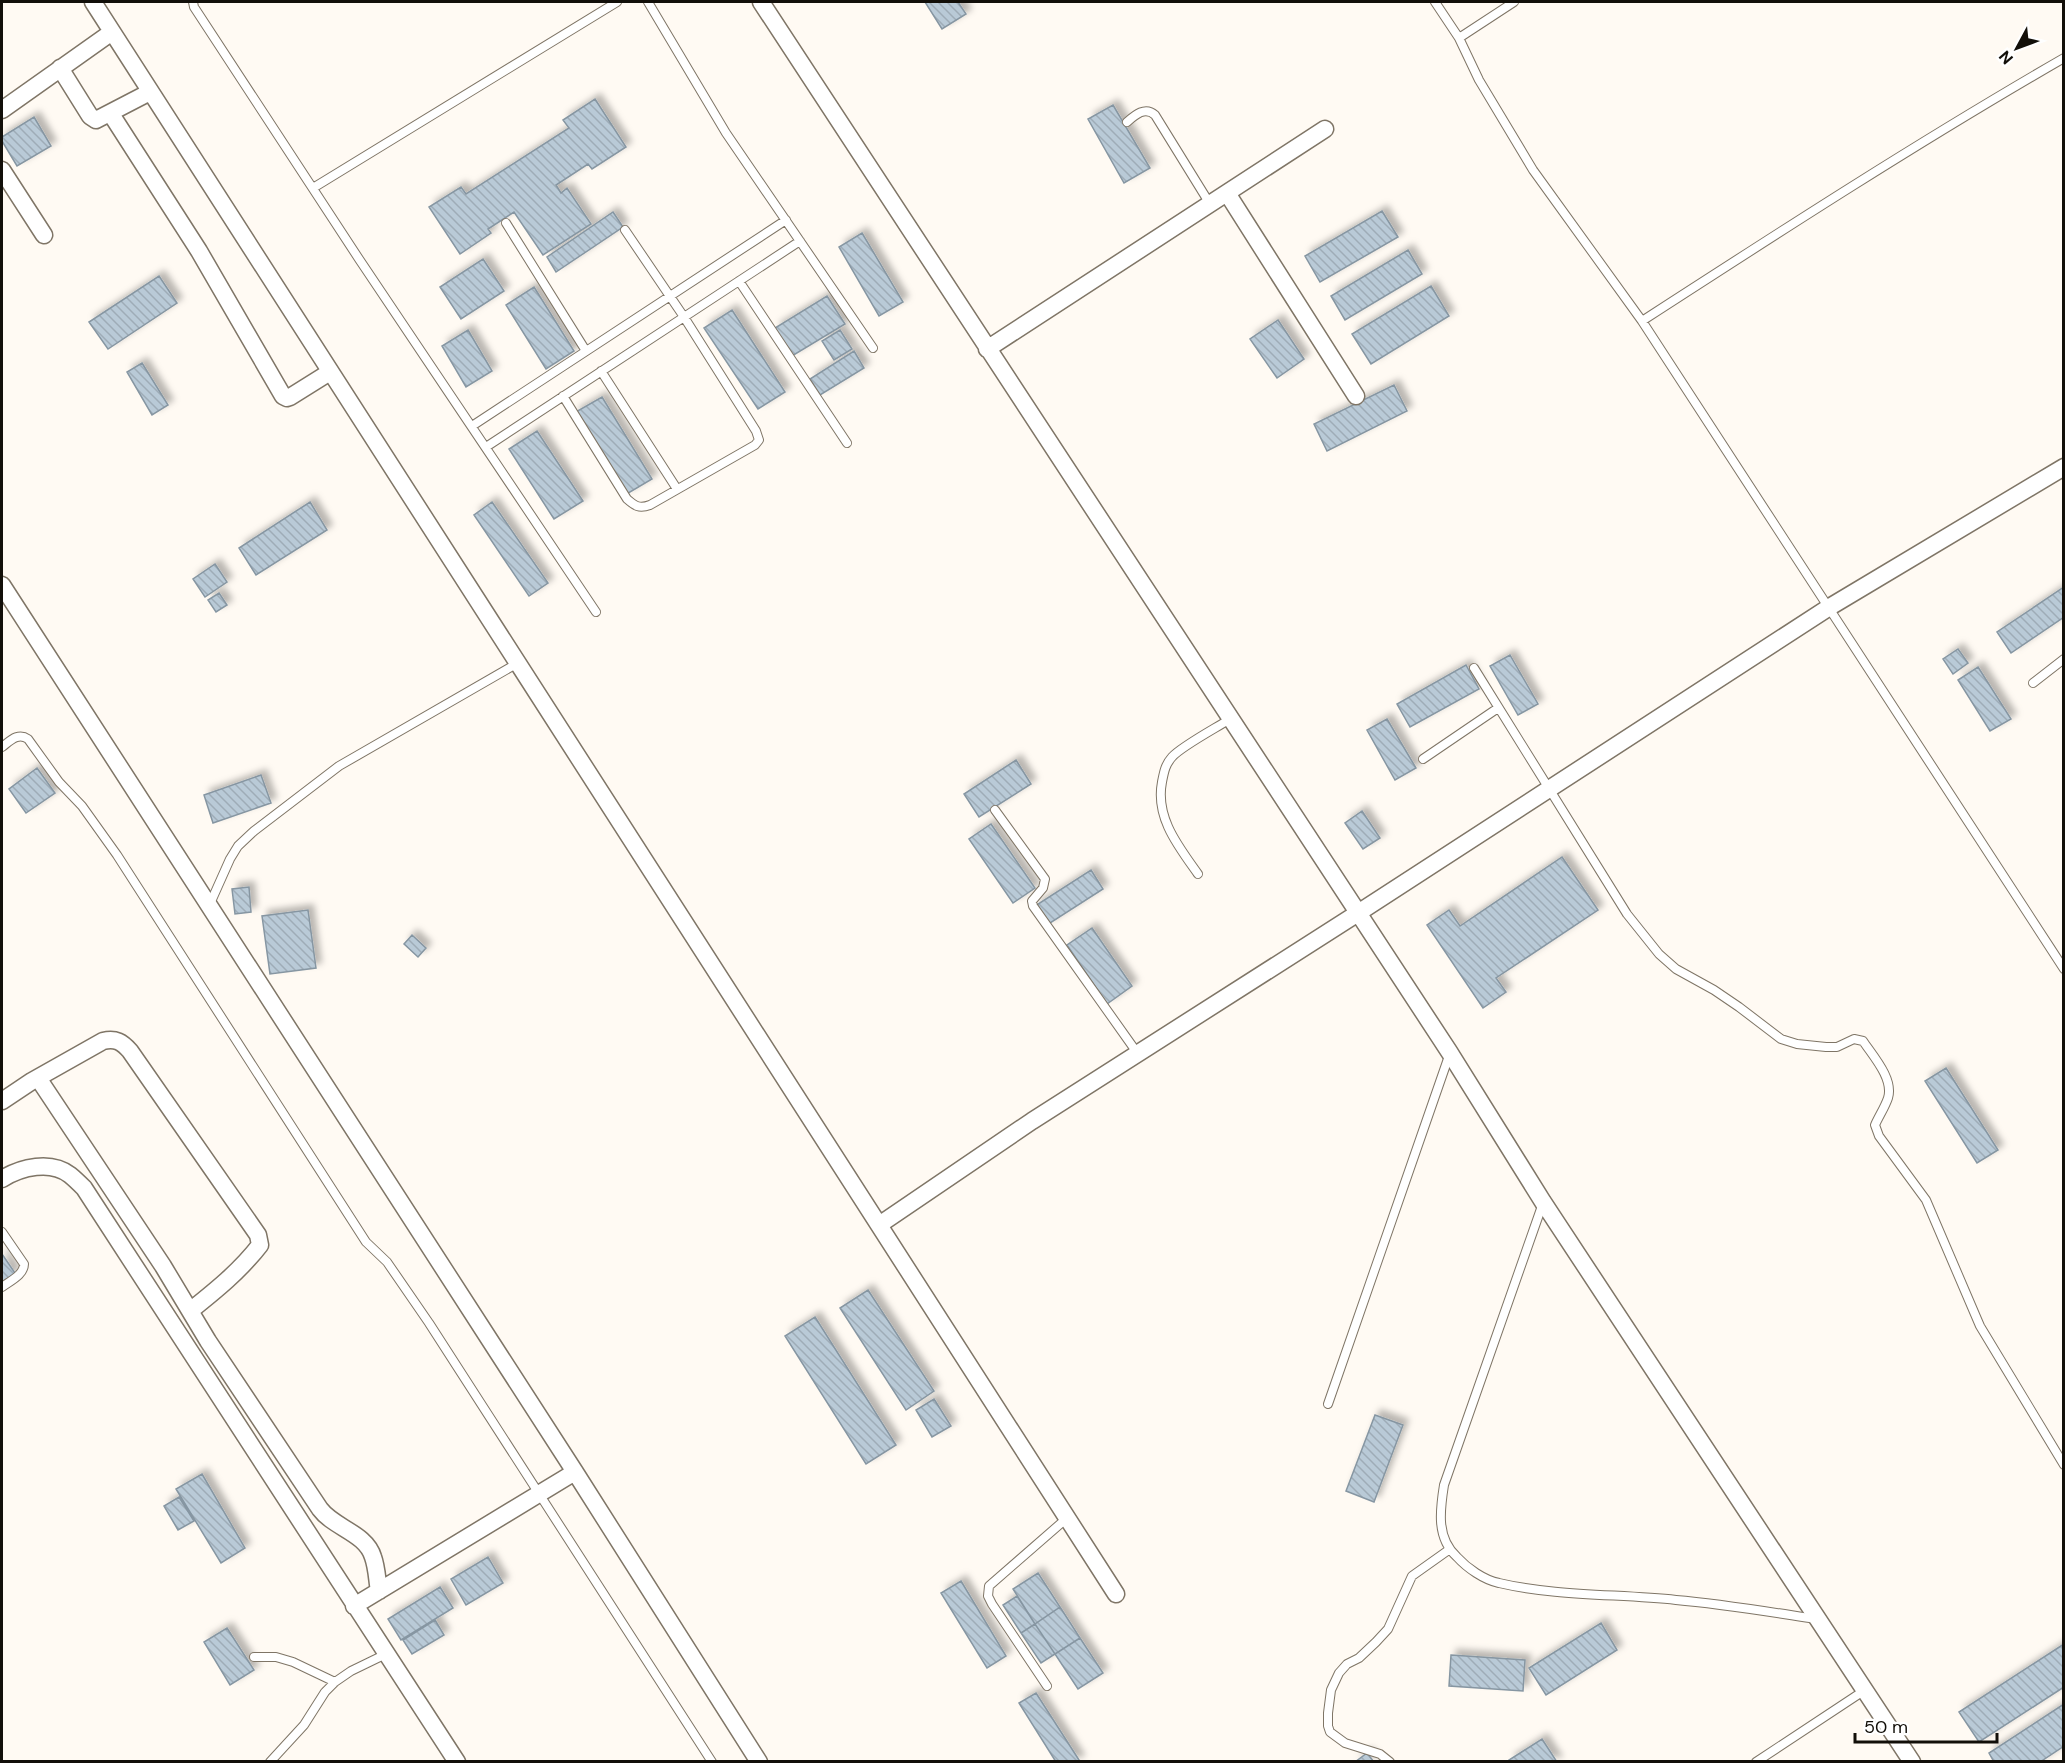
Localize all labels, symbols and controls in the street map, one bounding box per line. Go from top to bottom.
north arrow [1987,18,2047,78]
text: N [1994,46,2018,69]
scale bar [1855,1706,1998,1744]
text: 50 m [1864,1715,1908,1739]

